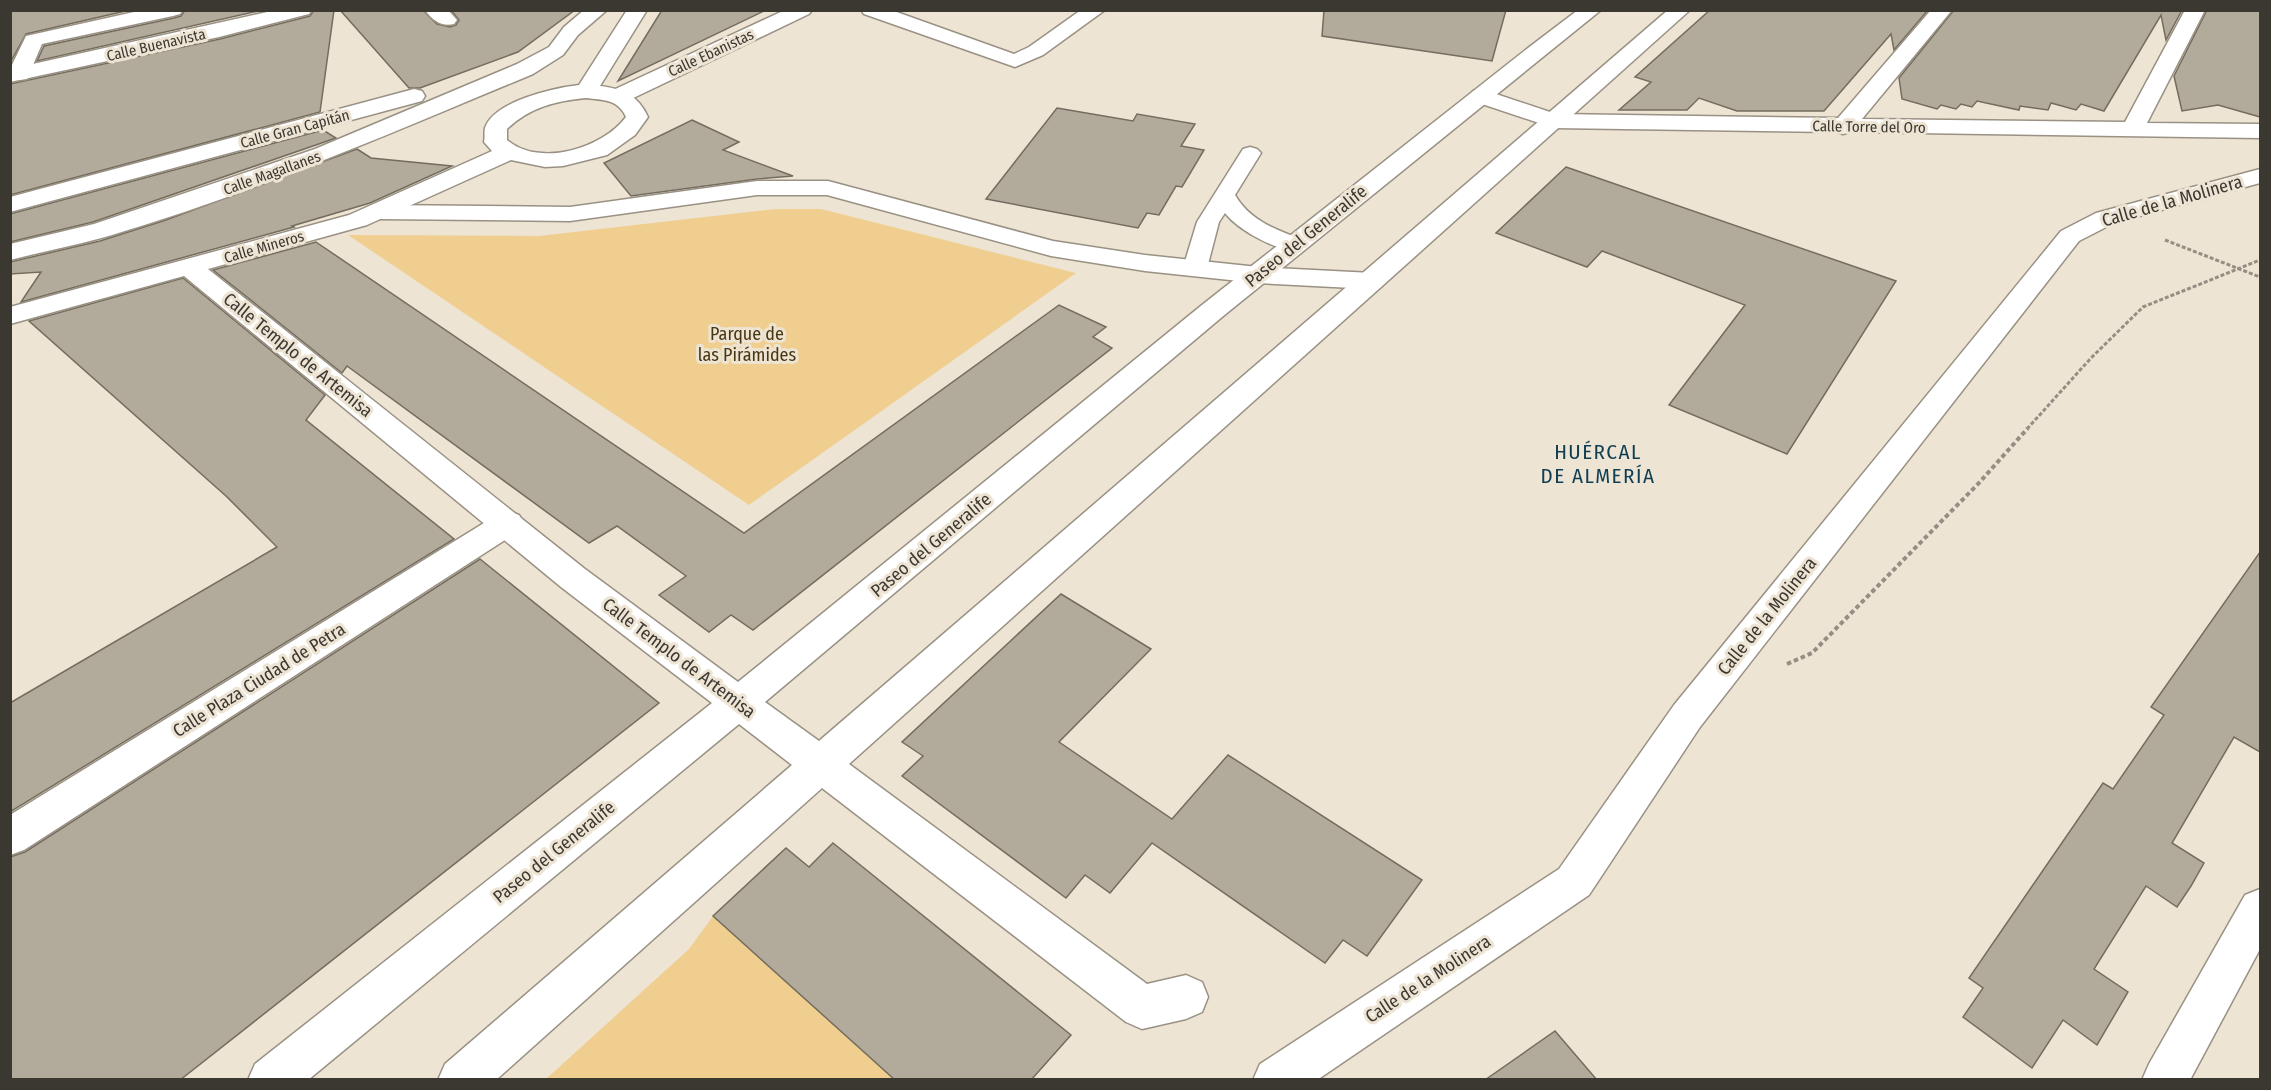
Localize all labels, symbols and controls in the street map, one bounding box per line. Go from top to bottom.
street label: Calle Buenavista [105,25,207,65]
street label: Calle Ebanistas [665,25,757,81]
street label: Calle Gran Capitán [238,106,352,152]
street label: Calle Torre del Oro [1812,117,1926,137]
street label: Calle Magallanes [221,147,323,199]
street label: Calle de la Molinera [2099,170,2245,232]
street label: Paseo del Generalife [1241,180,1371,292]
street label: Calle Mineros [222,227,306,267]
street label: Calle Templo de Artemisa [219,288,377,422]
park label: Parque de las Pirámides [698,323,796,366]
district label: HUÉRCAL DE ALMERÍA [1541,439,1655,489]
street label: Paseo del Generalife [866,488,996,602]
street label: Calle de la Molinera [1713,553,1821,679]
street label: Calle Templo de Artemisa [598,593,760,723]
street label: Calle Plaza Ciudad de Petra [169,618,349,742]
street label: Paseo del Generalife [489,796,619,908]
street label: Calle de la Molinera [1361,930,1495,1028]

